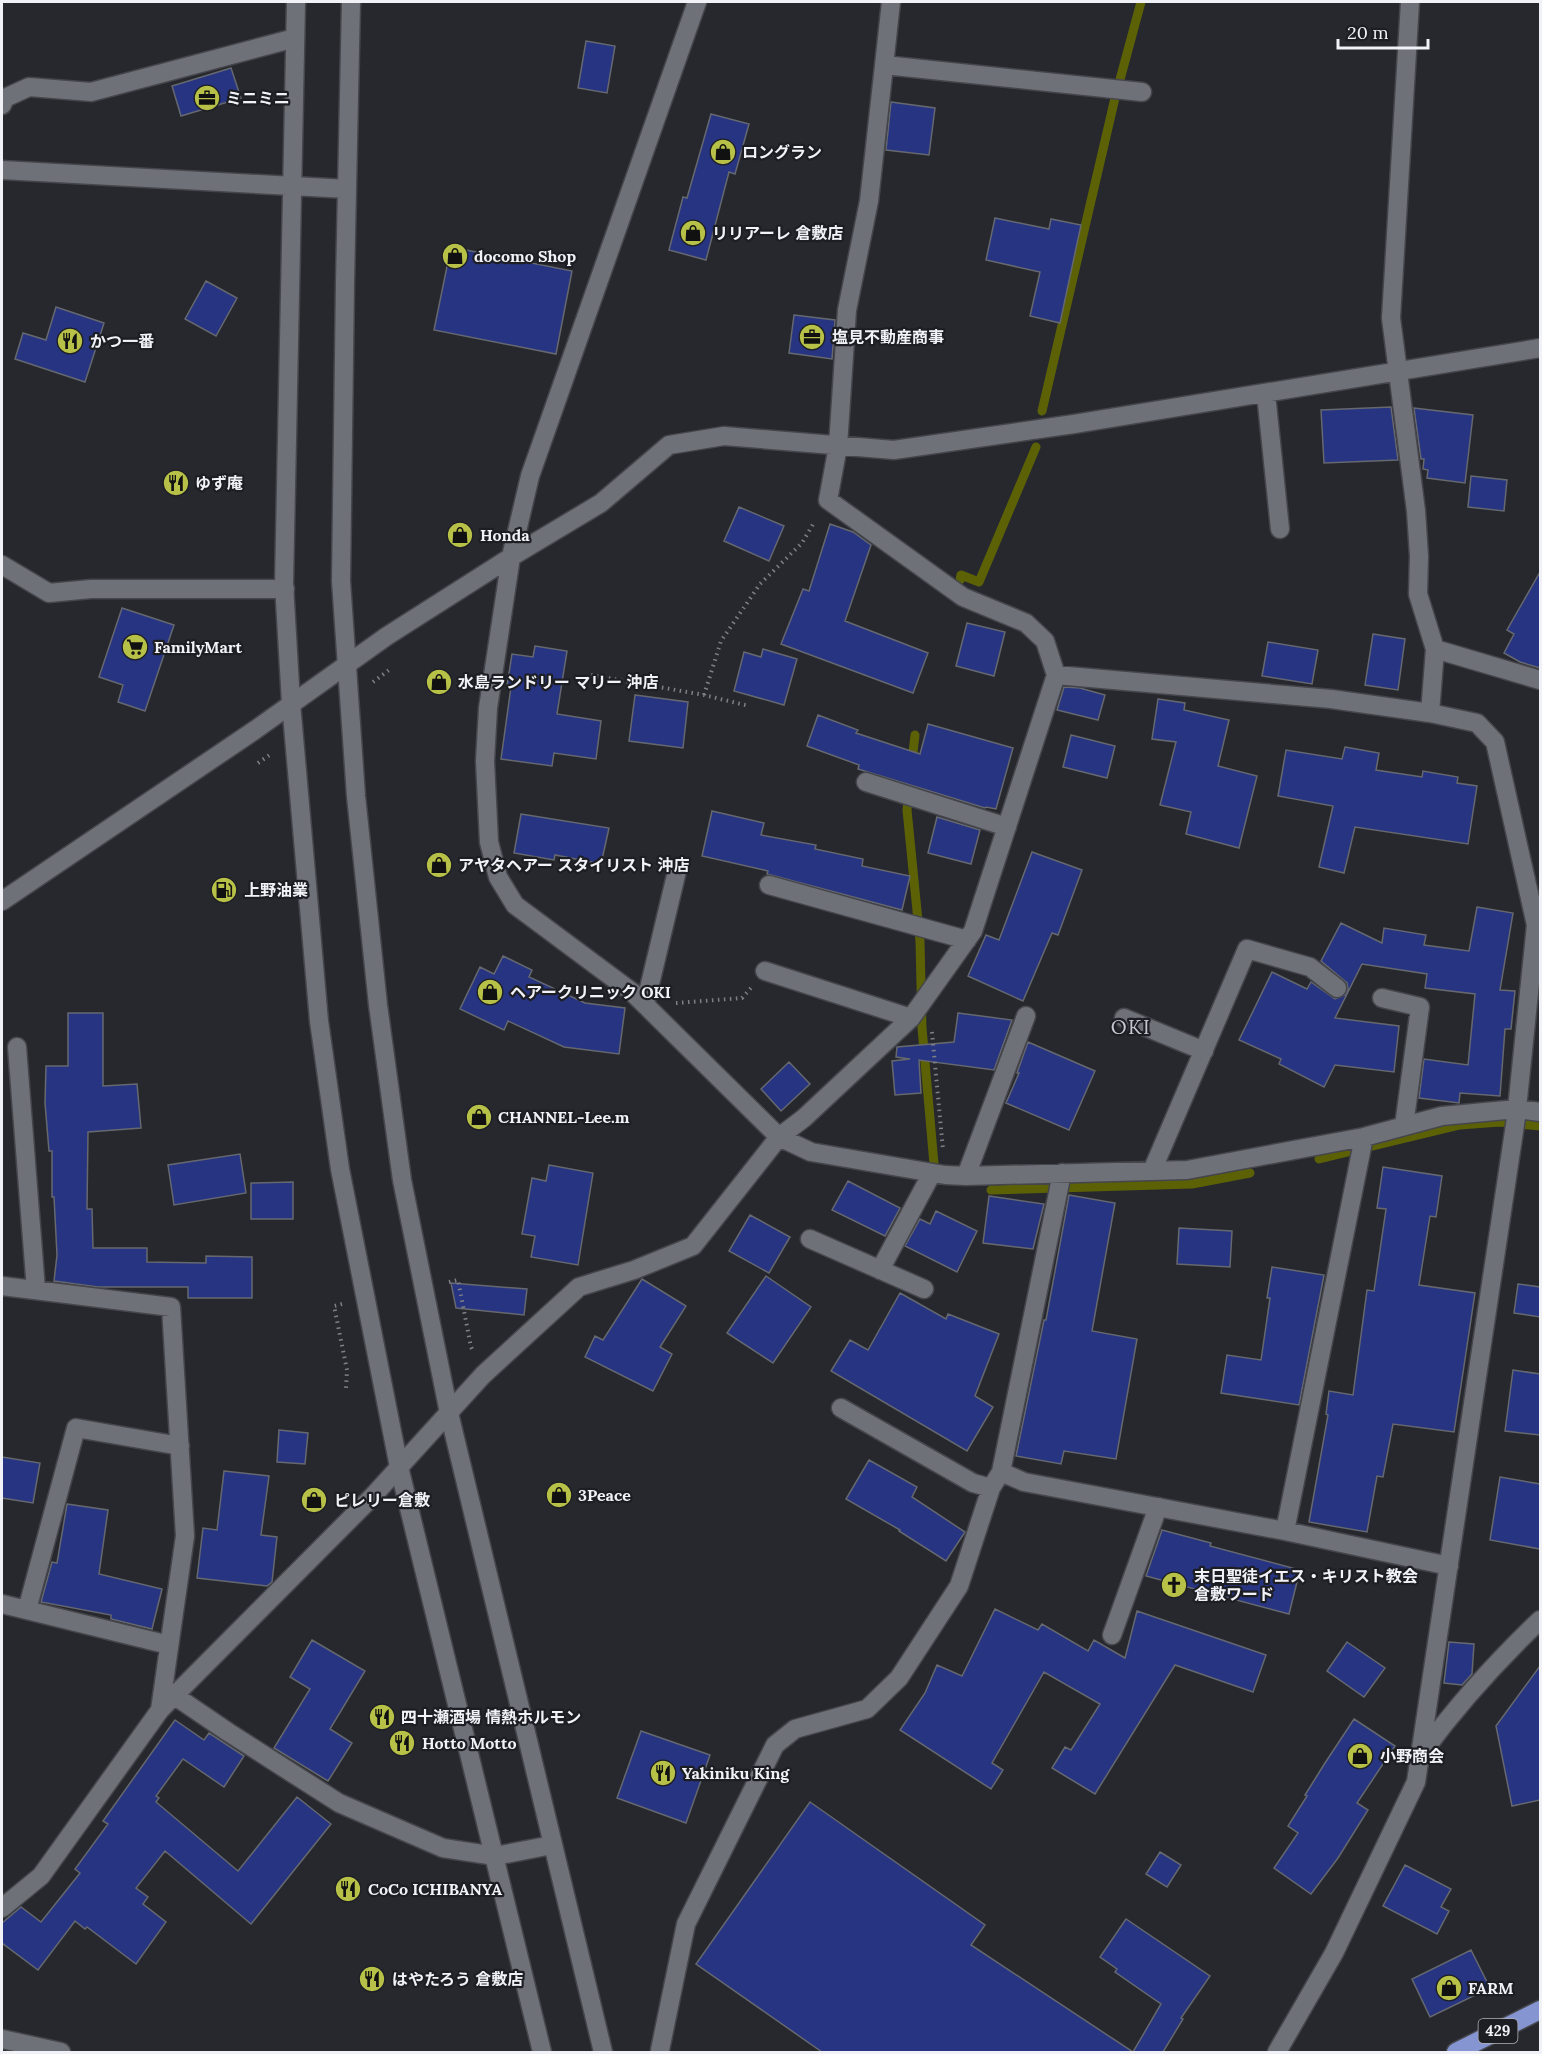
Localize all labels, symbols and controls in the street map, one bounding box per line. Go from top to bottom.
scale bar [1338,12,1428,50]
text: 20 m [1347,21,1389,44]
office icon: ミニミニ [192,83,222,113]
place label: ミニミニ [226,88,290,108]
shop icon: ロングラン [708,137,738,167]
place label: ロングラン [742,142,822,162]
shop icon: リリアーレ 倉敷店 [678,218,708,248]
place label: リリアーレ 倉敷店 [712,223,843,243]
shop icon: docomo Shop [440,241,470,271]
place label: docomo Shop [474,246,576,266]
office icon: 塩見不動産商事 [797,322,827,352]
restaurant icon: かつ一番 [55,326,85,356]
place label: 塩見不動産商事 [832,327,944,347]
place label: かつ一番 [90,331,154,351]
restaurant icon: ゆず庵 [161,468,191,498]
place label: ゆず庵 [195,473,243,493]
shop icon: Honda [445,520,475,550]
place label: Honda [480,525,530,545]
supermarket icon: FamilyMart [120,632,150,662]
place label: FamilyMart [154,637,242,657]
shop icon: 水島ランドリー マリー 沖店 [424,667,454,697]
place label: 水島ランドリー マリー 沖店 [458,672,658,692]
shop icon: アヤタヘアー スタイリスト 沖店 [424,850,454,880]
place label: アヤタヘアー スタイリスト 沖店 [458,855,689,875]
fuel station icon: 上野油業 [209,875,239,905]
place label: 上野油業 [244,880,308,900]
shop icon: ヘアークリニック OKI [475,977,505,1007]
place label: ヘアークリニック OKI [510,982,671,1002]
district label: OKI [1111,1014,1151,1039]
shop icon: CHANNEL-Lee.m [464,1102,494,1132]
place label: CHANNEL-Lee.m [498,1107,630,1127]
shop icon: 3Peace [544,1480,574,1510]
shop icon: ピレリー倉敷 [299,1485,329,1515]
place label: 3Peace [578,1485,631,1505]
place label: ピレリー倉敷 [334,1490,430,1510]
place label: 末日聖徒イエス・キリスト教会 倉敷ワード [1194,1566,1418,1604]
church icon: 末日聖徒イエス・キリスト教会 倉敷ワード [1159,1570,1189,1600]
restaurant icon: 四十瀬酒場 情熱ホルモン [367,1702,397,1732]
place label: 四十瀬酒場 情熱ホルモン [401,1707,581,1727]
restaurant icon: Hotto Motto [387,1728,417,1758]
place label: Hotto Motto [422,1733,517,1753]
shop icon: 小野商会 [1345,1741,1375,1771]
place label: 小野商会 [1380,1746,1444,1766]
restaurant icon: Yakiniku King [648,1758,678,1788]
place label: Yakiniku King [682,1763,790,1783]
restaurant icon: CoCo ICHIBANYA [333,1874,363,1904]
place label: CoCo ICHIBANYA [368,1879,502,1899]
restaurant icon: はやたろう 倉敷店 [357,1964,387,1994]
place label: はやたろう 倉敷店 [392,1969,523,1989]
shop icon: FARM [1434,1973,1464,2003]
place label: FARM [1468,1978,1514,1998]
road number: 429 [1478,2019,1518,2043]

